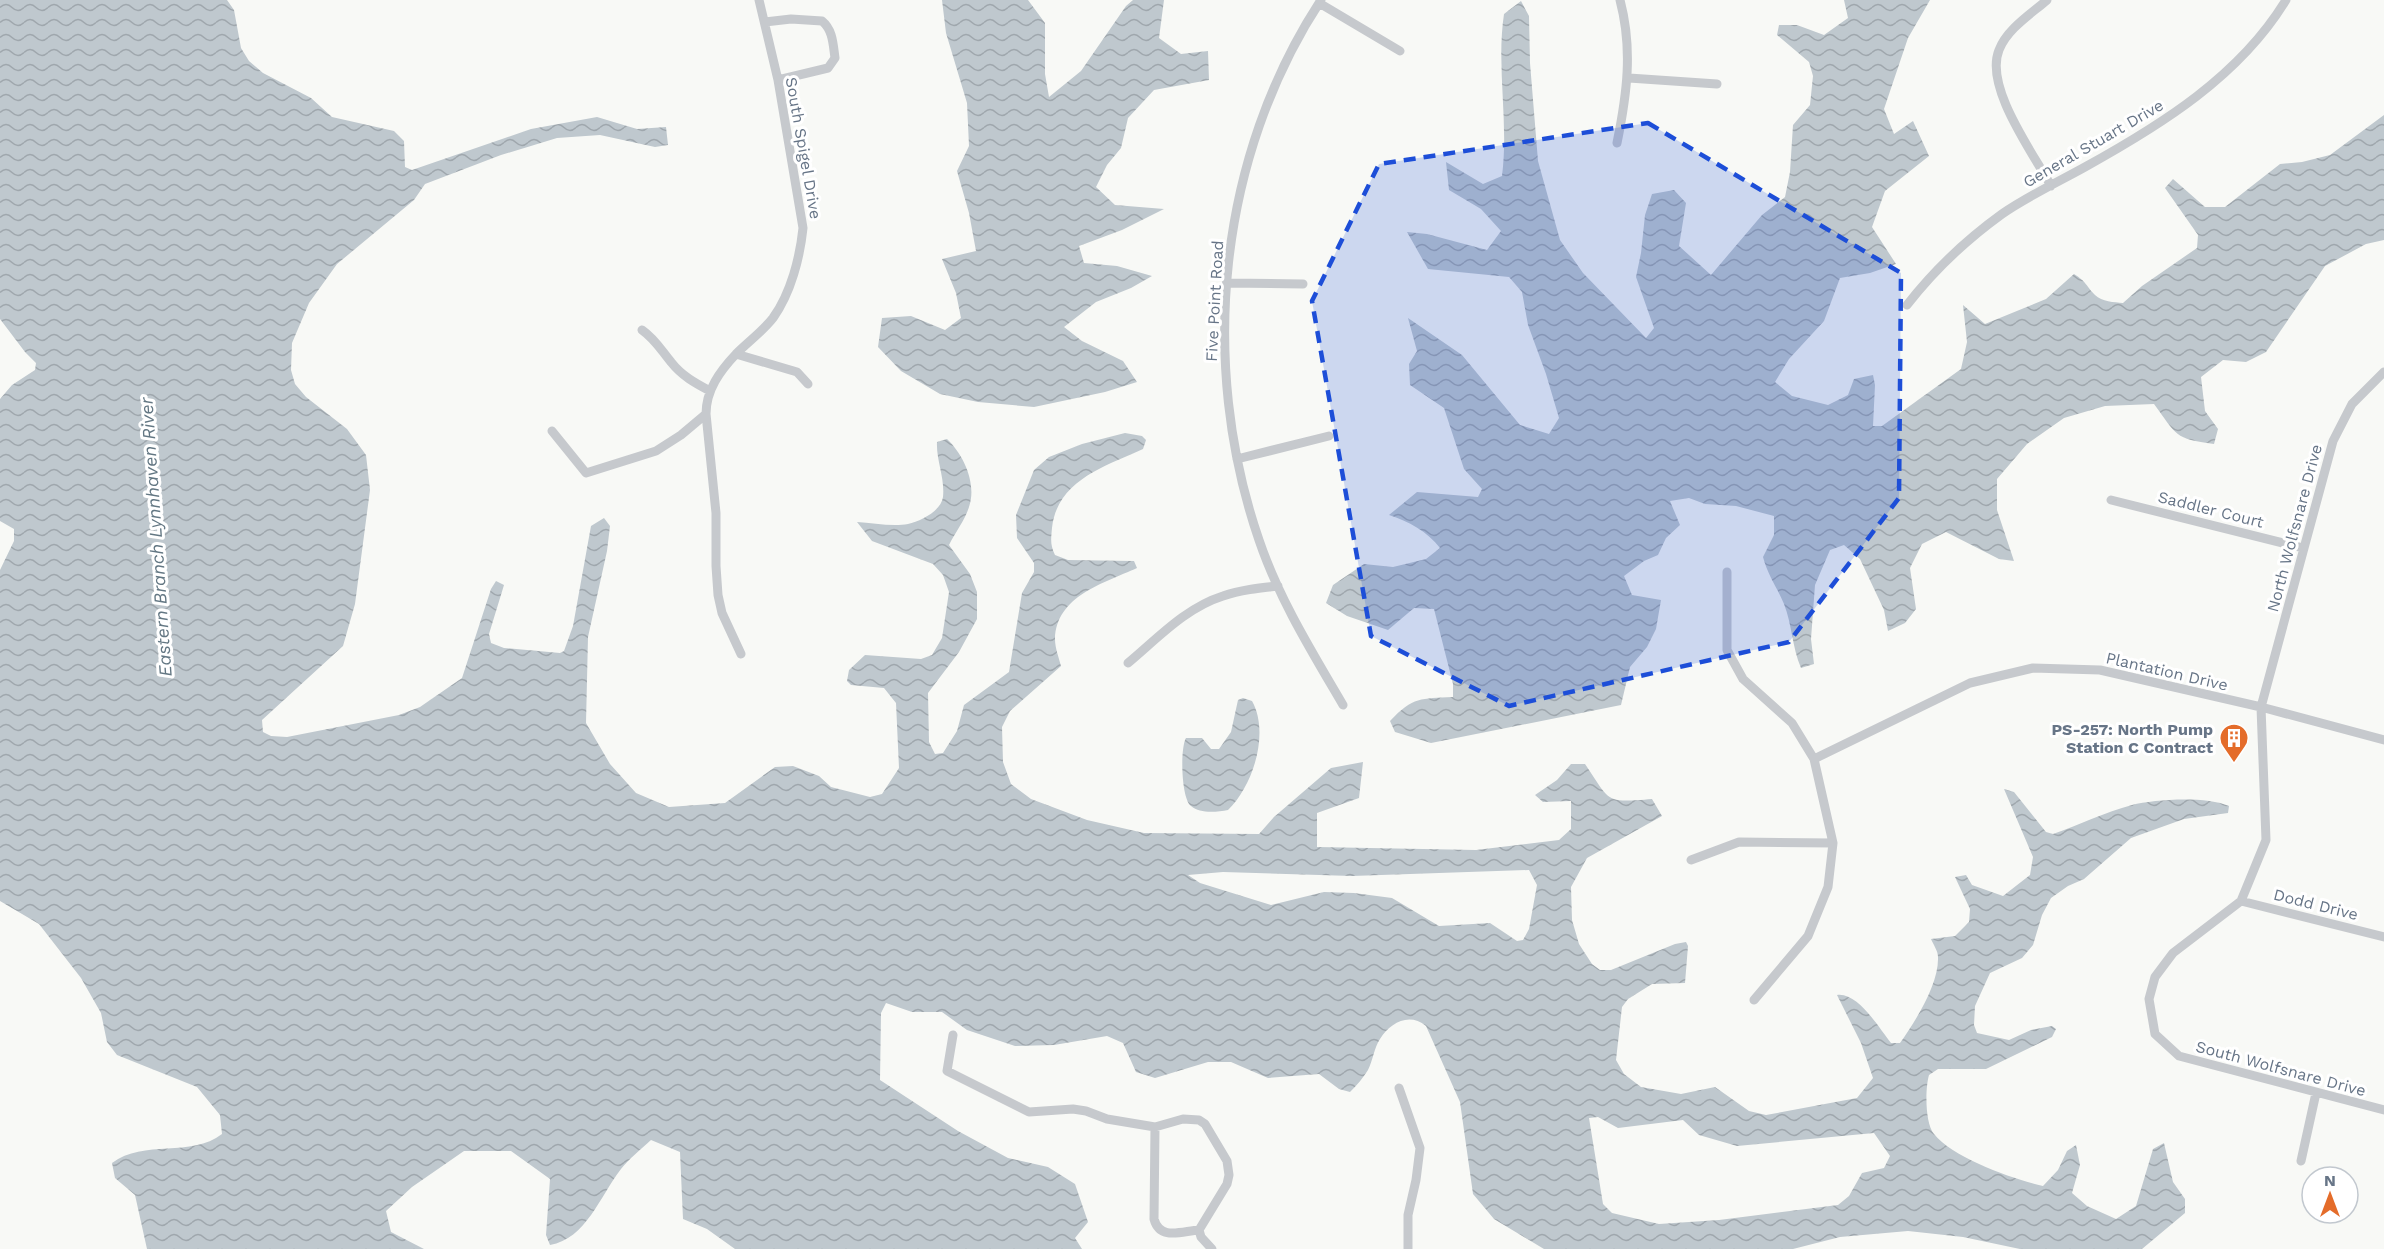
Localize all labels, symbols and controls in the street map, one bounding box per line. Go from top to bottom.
street label: South Spigel Drive [782,76,825,220]
street label: General Stuart Drive [2020,95,2167,191]
street label: Five Point Road [1202,240,1227,362]
water label: Eastern Branch Lynnhaven River [135,396,176,677]
street label: North Wolfsnare Drive [2263,442,2326,614]
street label: Saddler Court [2156,487,2266,532]
street label: Plantation Drive [2104,648,2230,695]
place label: PS-257: North Pump Station C Contract [2051,720,2213,757]
building icon: PS-257: North Pump Station C Contract [2218,722,2250,764]
street label: Dodd Drive [2272,885,2360,924]
street label: South Wolfsnare Drive [2194,1037,2368,1100]
north arrow [2300,1165,2360,1225]
text: N [2324,1171,2336,1190]

